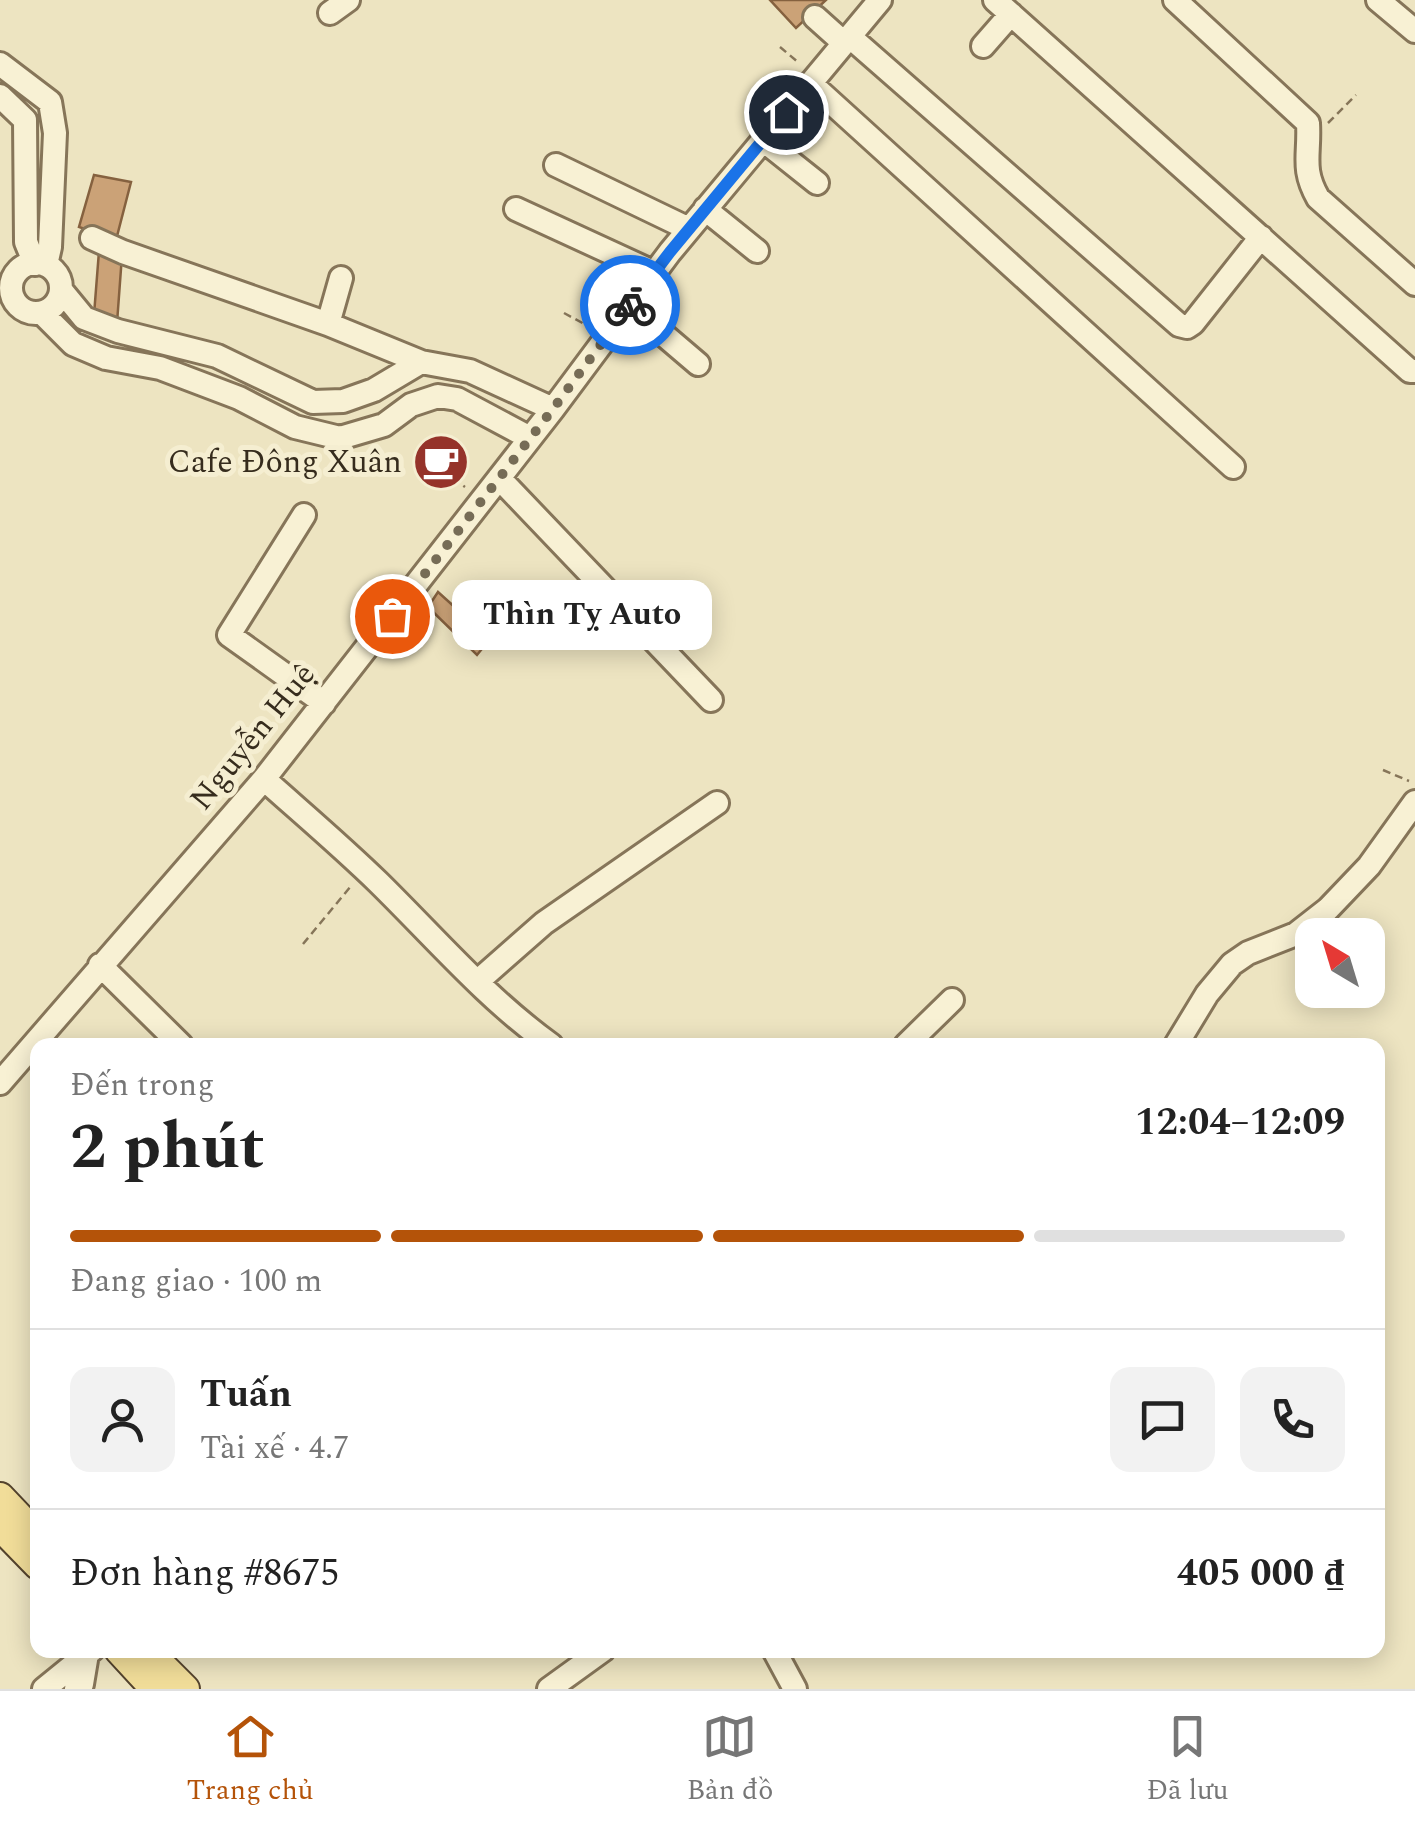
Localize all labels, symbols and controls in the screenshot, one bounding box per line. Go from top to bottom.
pin [744,70,829,155]
icon: home [759,85,814,140]
courier [580,255,680,355]
icon: bike [603,278,658,333]
cafe icon: Cafe Đông Xuân [411,432,471,492]
place label: Cafe Đông Xuân [168,438,402,487]
pin [350,574,435,659]
callout: Thìn Tỵ Auto [452,581,712,651]
icon: bag [365,589,420,644]
text: Thìn Tỵ Auto [483,590,681,639]
street label: Nguyễn Huệ [178,652,328,822]
north arrow [1295,918,1385,1008]
map controls [1295,918,1385,1008]
text: Đến trong [70,1061,214,1110]
text: 12:04–12:09 [1135,1094,1345,1152]
text: 2 phút [70,1098,265,1197]
text: Đang giao · 100 m [70,1257,322,1306]
text: Tuấn [200,1366,292,1424]
button: person [70,1367,175,1472]
button: chat [1110,1367,1215,1472]
button: phone [1240,1367,1345,1472]
text: Tài xế · 4.7 [200,1424,349,1473]
text: Đơn hàng #8675 [70,1545,339,1603]
text: 405 000 ₫ [1177,1545,1345,1603]
tab: Trang chủ [187,1709,314,1812]
tab: Bản đồ [687,1709,773,1812]
tab: Đã lưu [1146,1709,1228,1812]

